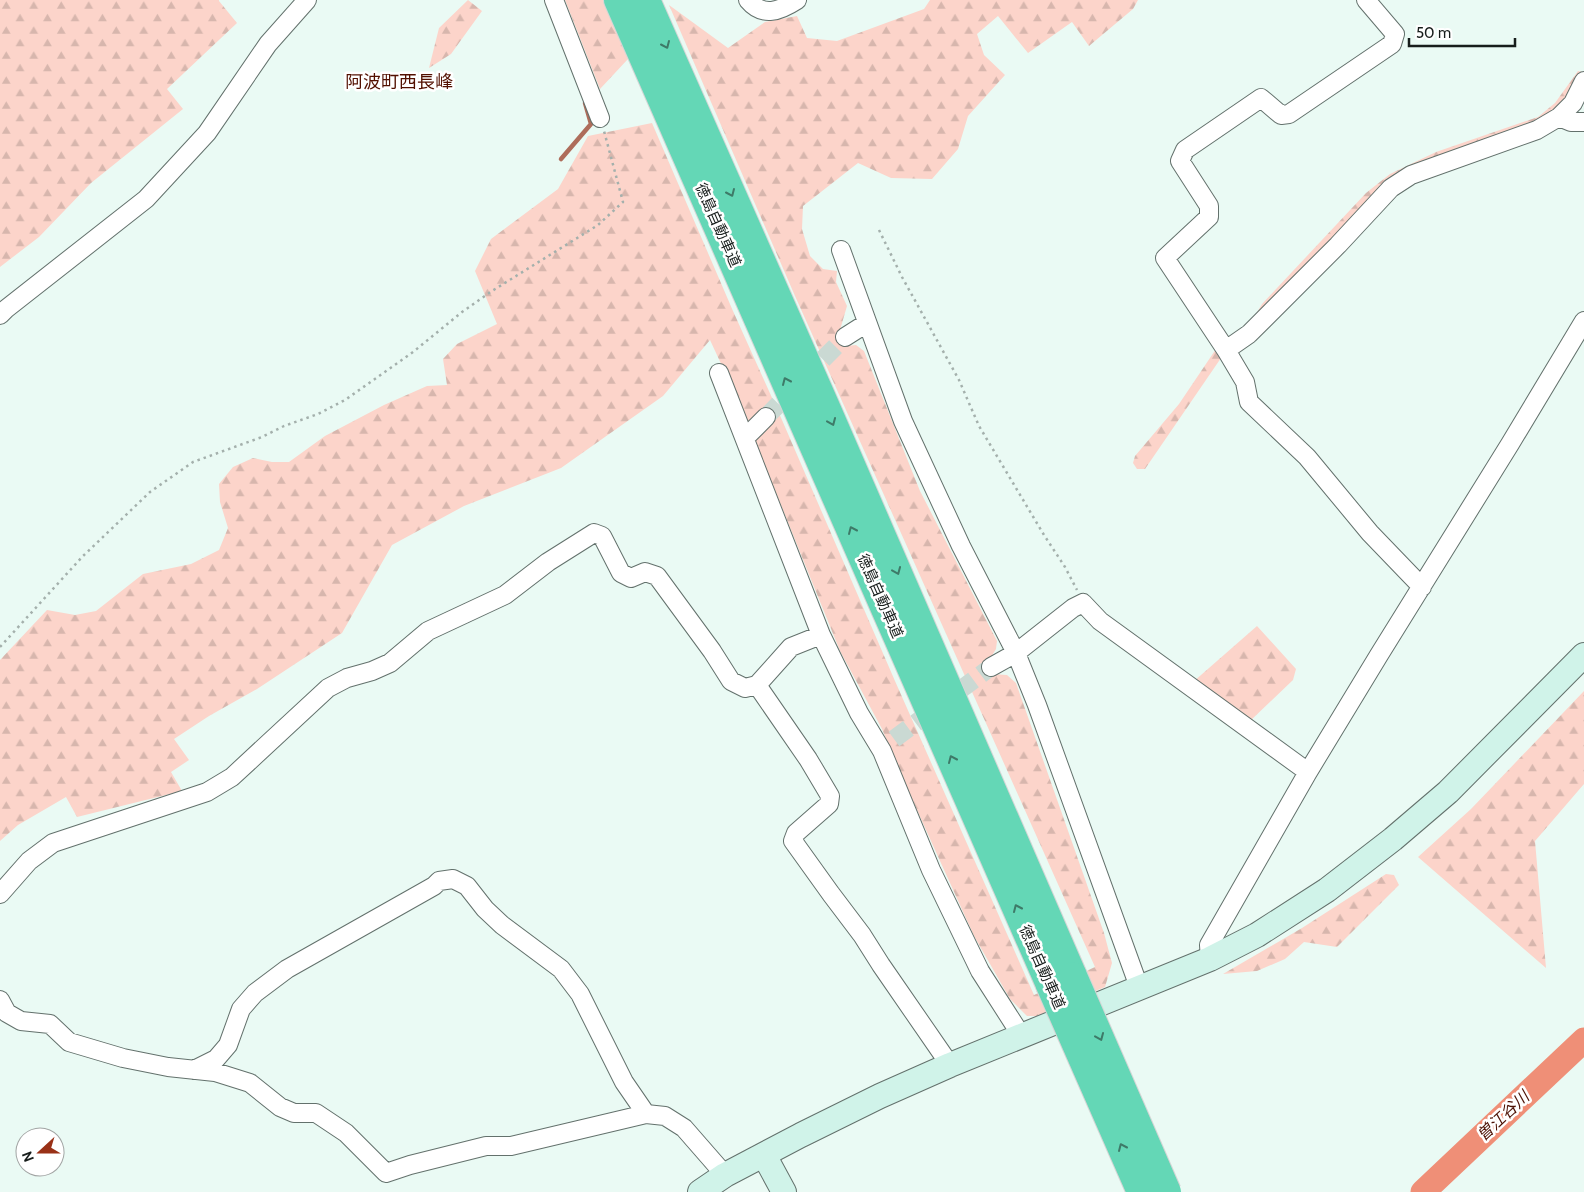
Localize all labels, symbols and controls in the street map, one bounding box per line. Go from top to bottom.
scale bar [1409,15,1515,47]
text: 50 m [1416,24,1451,42]
one-way arrow [659,40,670,49]
district label: 阿波町西長峰 [345,71,453,93]
street label: 徳島自動車道 [691,180,745,270]
one-way arrow [725,188,736,197]
one-way arrow [782,377,793,386]
one-way arrow [826,417,837,426]
one-way arrow [847,526,858,535]
street label: 徳島自動車道 [853,551,907,641]
one-way arrow [891,566,902,575]
one-way arrow [947,755,958,764]
one-way arrow [1012,904,1023,913]
street label: 徳島自動車道 [1015,922,1069,1012]
one-way arrow [1093,1032,1104,1041]
water label: 曽江谷川 [1473,1086,1534,1145]
north arrow [15,1127,65,1177]
one-way arrow [1117,1143,1128,1152]
text: N [18,1149,38,1165]

